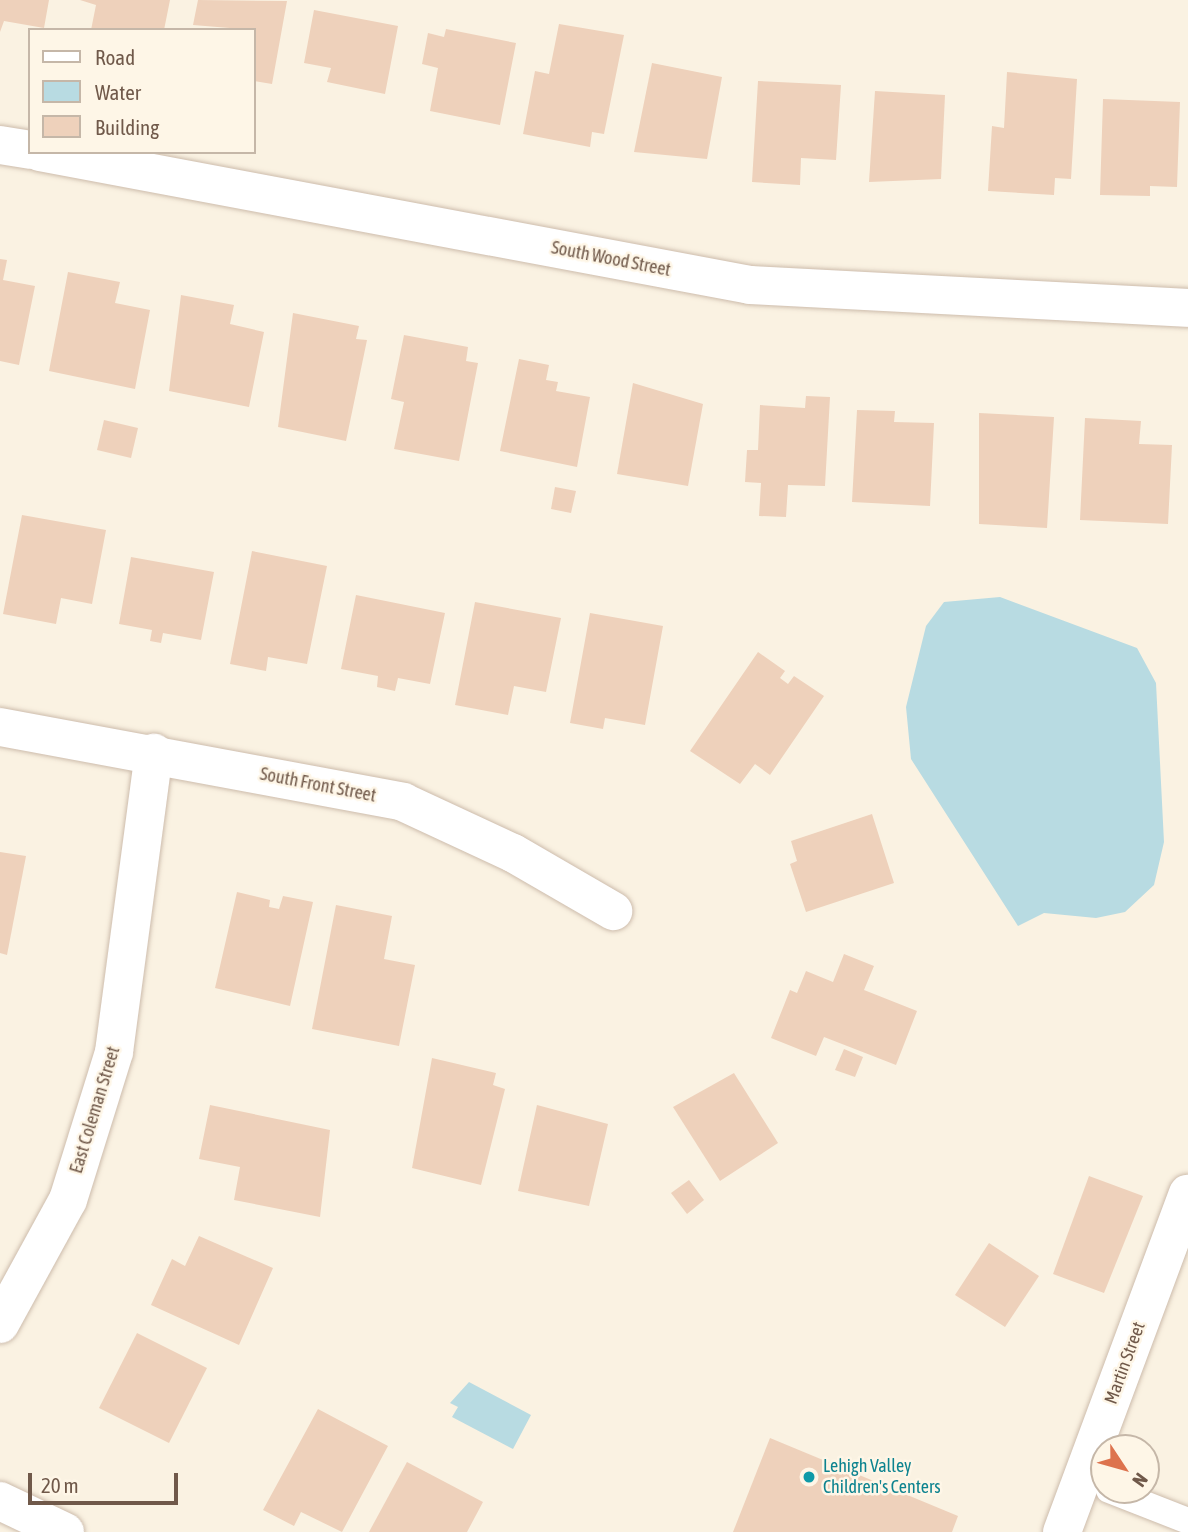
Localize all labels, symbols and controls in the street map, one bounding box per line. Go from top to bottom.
legend [28,28,256,154]
text: Road [95,45,135,69]
text: Water [95,80,141,104]
text: Building [95,115,159,139]
street label: South Wood Street [550,237,672,281]
street label: South Front Street [258,763,378,807]
street label: East Coleman Street [65,1044,125,1176]
street label: Martin Street [1100,1319,1150,1407]
north arrow [1090,1434,1160,1504]
place label: Lehigh Valley Children's Centers [823,1456,941,1498]
scale bar [32,1458,182,1502]
marker: Lehigh Valley Children's Centers [801,1469,817,1485]
text: N [1128,1469,1153,1491]
text: 20 m [41,1473,79,1497]

